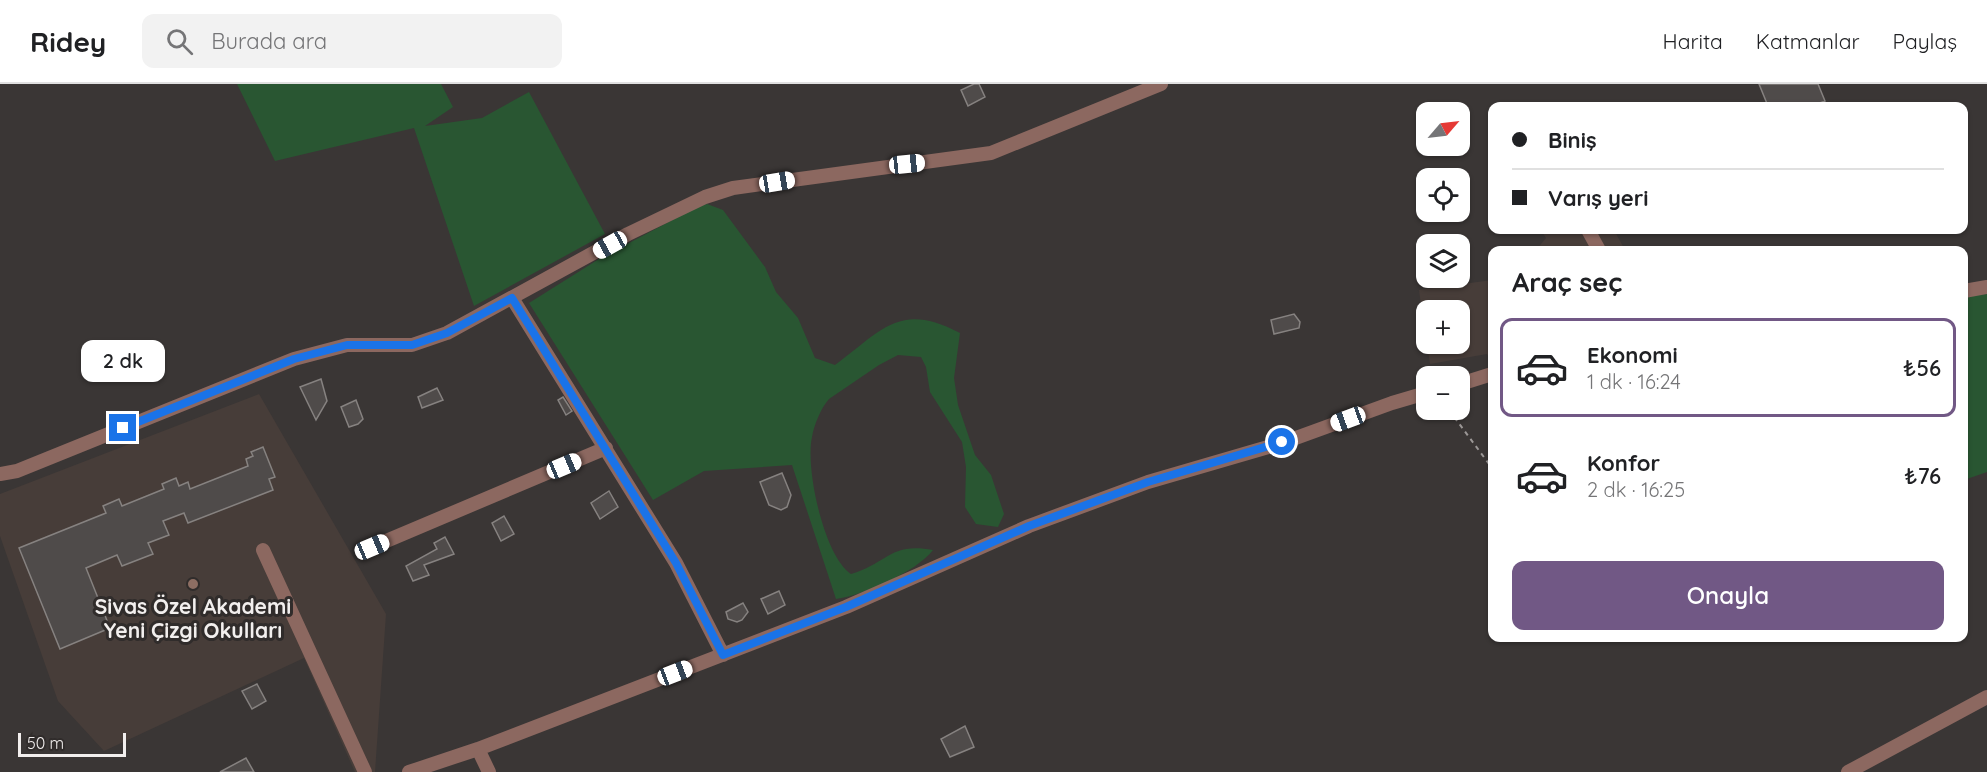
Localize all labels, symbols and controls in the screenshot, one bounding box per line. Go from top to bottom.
search box [142,14,562,68]
text: Ridey [30,24,106,59]
icon: search [163,25,196,58]
text: Burada ara [211,27,327,55]
text: Harita [1663,28,1723,54]
text: Katmanlar [1756,28,1860,54]
text: Paylaş [1893,28,1957,54]
north arrow [1416,102,1470,156]
map controls [1416,102,1470,420]
text: Biniş [1548,126,1597,154]
car [888,153,926,175]
button: locate [1416,168,1470,222]
car [758,170,796,194]
text: Varış yeri [1548,184,1648,212]
car [590,228,630,262]
button: layers [1416,234,1470,288]
text: Araç seç [1512,265,1622,299]
button: + [1416,300,1470,354]
callout: 2 dk [81,341,165,383]
icon: car [1515,341,1569,395]
text: Ekonomi [1587,341,1678,369]
text: 2 dk [103,348,143,373]
text: ₺56 [1903,354,1941,382]
button: − [1416,366,1470,420]
text: 1 dk · 16:24 [1587,369,1681,394]
car [1328,404,1368,434]
route end [109,414,136,441]
route start [1268,428,1295,455]
icon: car [1515,449,1569,503]
text: Konfor [1587,449,1660,477]
car [544,451,584,481]
text: ₺76 [1904,462,1941,490]
text: 2 dk · 16:25 [1587,477,1685,502]
car [352,532,392,562]
button: Onayla [1512,561,1944,630]
marker: Sivas Özel Akademi Yeni Çizgi Okulları [186,577,200,591]
place label: Sivas Özel Akademi Yeni Çizgi Okulları [95,593,291,643]
car [655,658,695,688]
scale bar [18,730,126,758]
text: 50 m [27,733,64,753]

